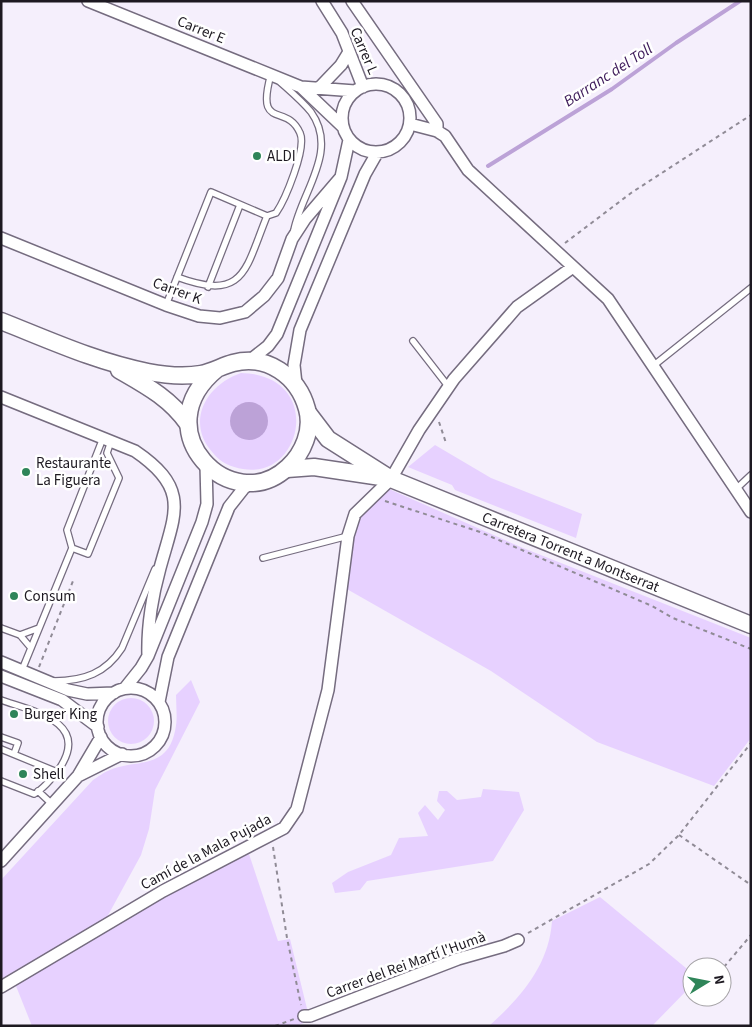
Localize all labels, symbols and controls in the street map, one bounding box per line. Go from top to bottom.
street label: Carrer E [174,11,228,49]
street label: Carrer L [345,24,383,78]
water label: Barranc del Toll [559,38,657,112]
place label: ALDI [267,146,296,167]
marker: ALDI [251,150,263,162]
street label: Carrer K [150,272,205,310]
place label: Restaurante La Figuera [36,453,111,491]
marker: Restaurante La Figuera [20,466,32,478]
street label: Carretera Torrent a Montserrat [479,507,663,597]
place label: Consum [24,586,76,607]
marker: Consum [8,590,20,602]
place label: Burger King [24,704,98,725]
marker: Burger King [8,708,20,720]
place label: Shell [33,764,64,785]
marker: Shell [17,768,29,780]
street label: Camí de la Mala Pujada [137,809,275,895]
street label: Carrer del Rei Martí l'Humà [323,926,489,1004]
north arrow [682,957,732,1007]
text: N [708,974,729,986]

